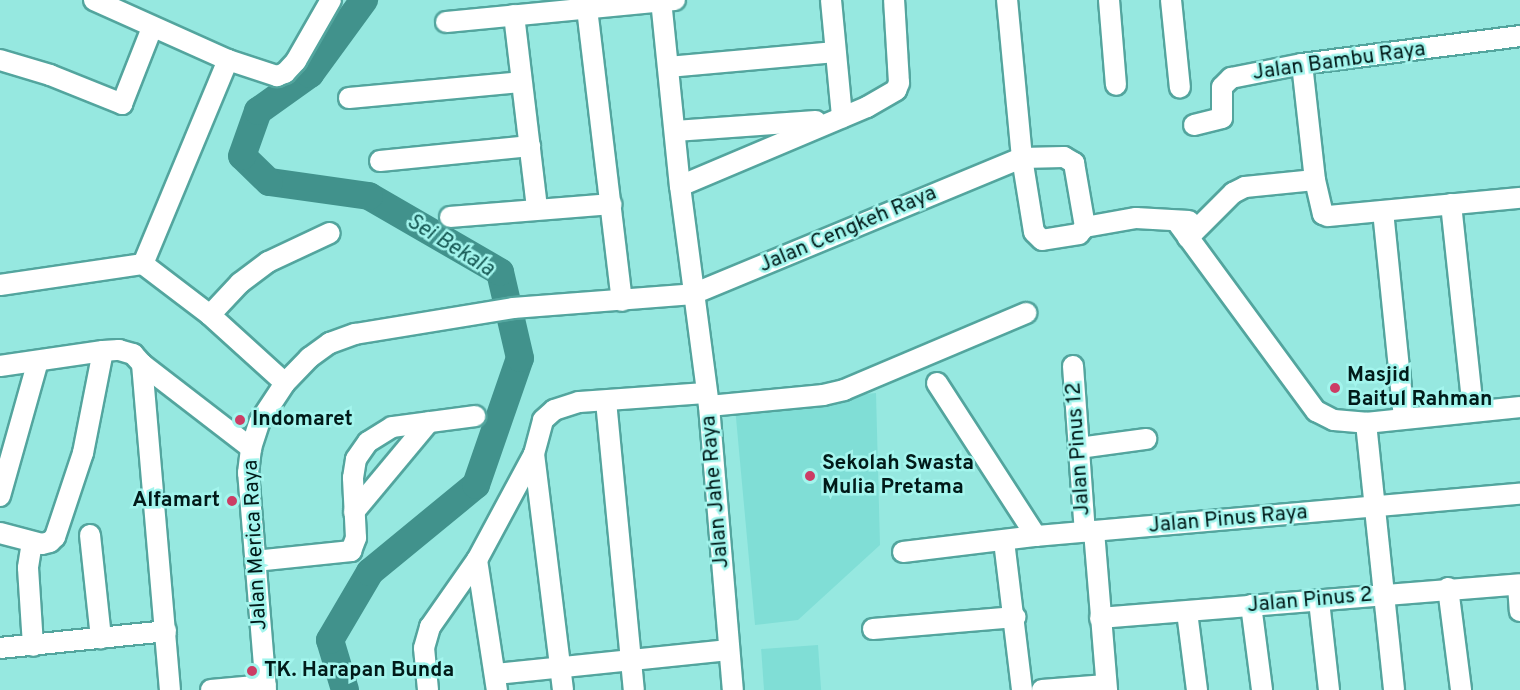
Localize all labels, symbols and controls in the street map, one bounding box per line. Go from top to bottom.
street label: Jalan Bambu Raya [1251,37,1427,87]
street label: Jalan Cengkeh Raya [755,181,941,279]
water label: Sei Bekala [401,209,499,283]
place label: Masjid Baitul Rahman [1347,363,1492,413]
street label: Jalan Pinus 12 [1062,381,1096,517]
marker: Masjid Baitul Rahman [1328,381,1342,395]
place label: Indomaret [252,407,353,433]
marker: Indomaret [233,413,247,427]
street label: Jalan Jahe Raya [697,414,735,570]
place label: Sekolah Swasta Mulia Pretama [822,451,974,501]
street label: Jalan Merica Raya [239,459,273,631]
marker: Sekolah Swasta Mulia Pretama [803,469,817,483]
place label: Alfamart [132,488,220,514]
marker: Alfamart [225,494,239,508]
street label: Jalan Pinus Raya [1147,500,1309,540]
street label: Jalan Pinus 2 [1246,583,1374,619]
place label: TK. Harapan Bunda [264,658,454,684]
marker: TK. Harapan Bunda [245,664,259,678]

